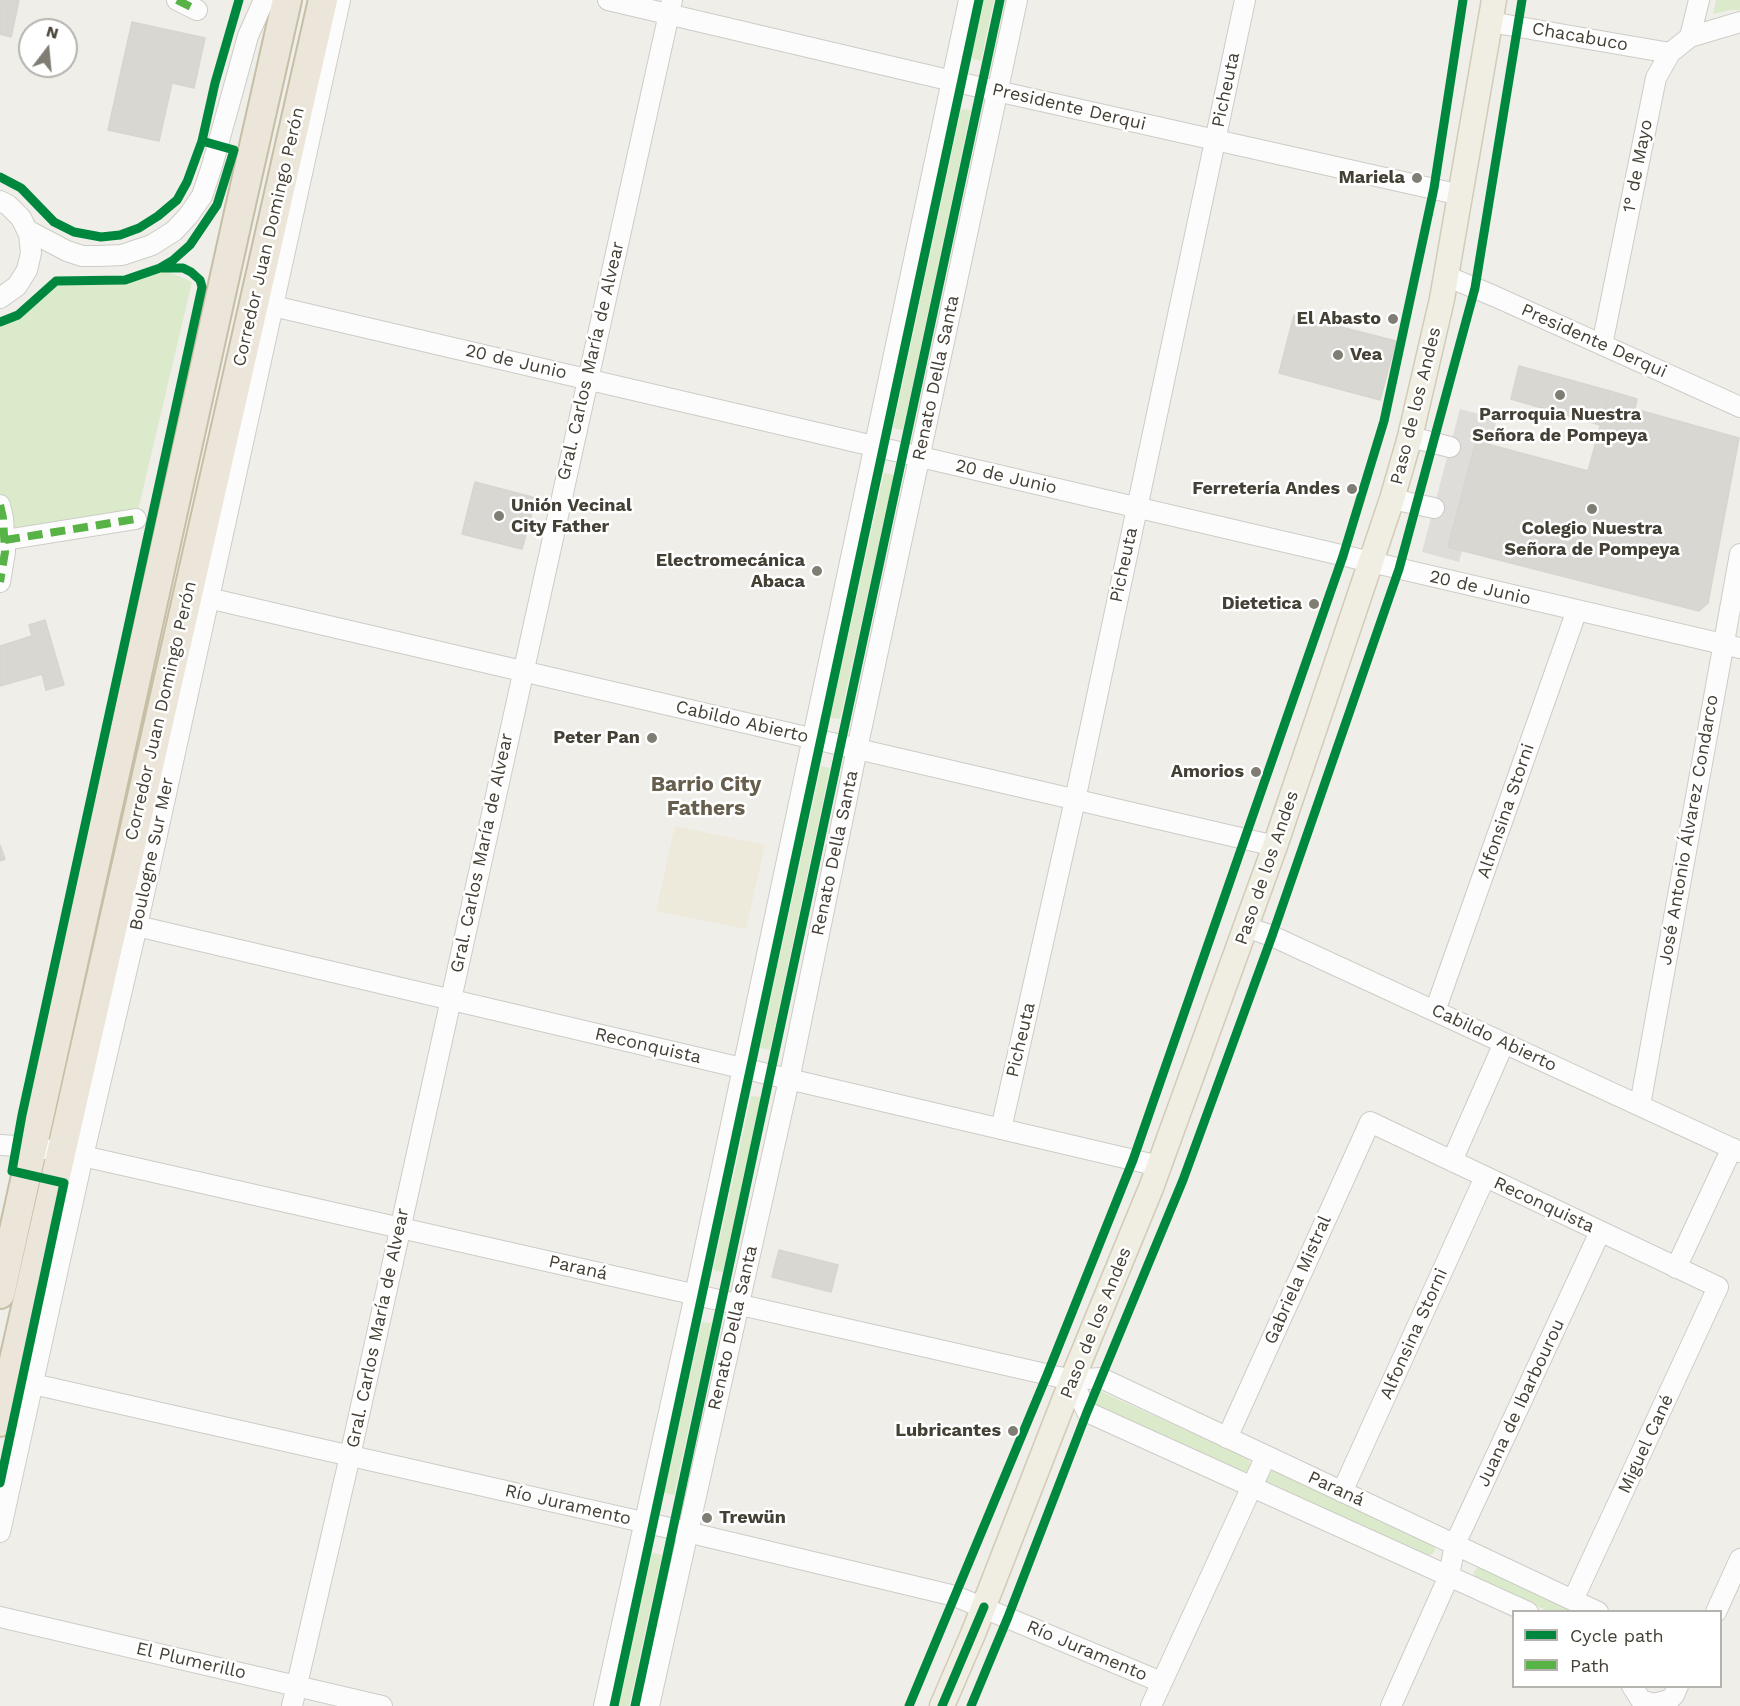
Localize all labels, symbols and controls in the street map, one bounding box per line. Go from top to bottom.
north arrow [18,18,78,78]
street label: Chacabuco [1530,18,1630,56]
text: N [44,21,61,43]
street label: Picheuta [1208,50,1244,130]
street label: Presidente Derqui [990,79,1148,135]
street label: Corredor Juan Domingo Perón [229,105,309,369]
street label: 1° de Mayo [1618,118,1658,214]
place label: Mariela [1338,167,1405,189]
marker: Mariela [1410,171,1424,185]
street label: Gral. Carlos María de Alvear [553,239,629,483]
street label: Renato Della Santa [908,293,964,463]
street label: Presidente Derqui [1518,299,1670,383]
place label: El Abasto [1297,308,1381,330]
marker: El Abasto [1386,312,1400,326]
street label: Paso de los Andes [1386,325,1446,487]
street label: 20 de Junio [463,340,569,384]
place label: Vea [1350,344,1382,366]
marker: Vea [1331,348,1345,362]
marker: Parroquia Nuestra Señora de Pompeya [1553,388,1567,402]
place label: Parroquia Nuestra Señora de Pompeya [1472,404,1648,446]
street label: 20 de Junio [953,455,1059,499]
place label: Ferretería Andes [1192,478,1340,500]
marker: Ferretería Andes [1345,482,1359,496]
place label: Unión Vecinal City Father [511,495,632,538]
marker: Colegio Nuestra Señora de Pompeya [1585,502,1599,516]
marker: Unión Vecinal City Father [492,509,506,523]
place label: Colegio Nuestra Señora de Pompeya [1504,518,1680,560]
street label: Picheuta [1106,525,1142,605]
place label: Electromecánica Abaca [656,550,805,592]
marker: Electromecánica Abaca [810,564,824,578]
street label: 20 de Junio [1427,566,1533,610]
street label: Corredor Juan Domingo Perón [121,579,201,843]
place label: Dietetica [1222,593,1302,615]
marker: Dietetica [1307,597,1321,611]
street label: José Antonio Álvarez Condarco [1655,693,1723,967]
street label: Cabildo Abierto [673,696,811,748]
place label: Peter Pan [553,727,640,749]
street label: Gral. Carlos María de Alvear [446,731,518,975]
marker: Peter Pan [645,731,659,745]
street label: Alfonsina Storni [1473,741,1539,881]
place label: Amorios [1171,761,1244,783]
marker: Amorios [1249,765,1263,779]
street label: Renato Della Santa [807,768,863,938]
district label: Barrio City Fathers [651,772,761,822]
street label: Boulogne Sur Mer [125,775,179,933]
street label: Paso de los Andes [1230,788,1304,948]
street label: Picheuta [1002,1000,1040,1080]
street label: Cabildo Abierto [1428,1000,1560,1076]
street label: Reconquista [593,1023,703,1069]
street label: Reconquista [1490,1172,1598,1238]
street label: Gral. Carlos María de Alvear [342,1206,414,1450]
street label: Gabriela Mistral [1260,1212,1336,1348]
street label: Renato Della Santa [704,1243,762,1413]
street label: Paso de los Andes [1056,1244,1136,1402]
street label: Paraná [546,1251,610,1285]
street label: Alfonsina Storni [1375,1265,1453,1403]
street label: Juana de Ibarbourou [1473,1316,1569,1490]
street label: Miguel Cané [1614,1391,1678,1497]
place label: Lubricantes [895,1420,1001,1442]
marker: Lubricantes [1006,1424,1020,1438]
street label: Paraná [1304,1467,1368,1511]
street label: Río Juramento [503,1480,633,1530]
place label: Trewün [719,1507,786,1529]
marker: Trewün [700,1511,714,1525]
legend [1512,1610,1722,1688]
street label: Río Juramento [1023,1616,1151,1686]
text: Cycle path [1570,1625,1664,1646]
street label: El Plumerillo [134,1638,248,1684]
text: Path [1570,1655,1610,1676]

